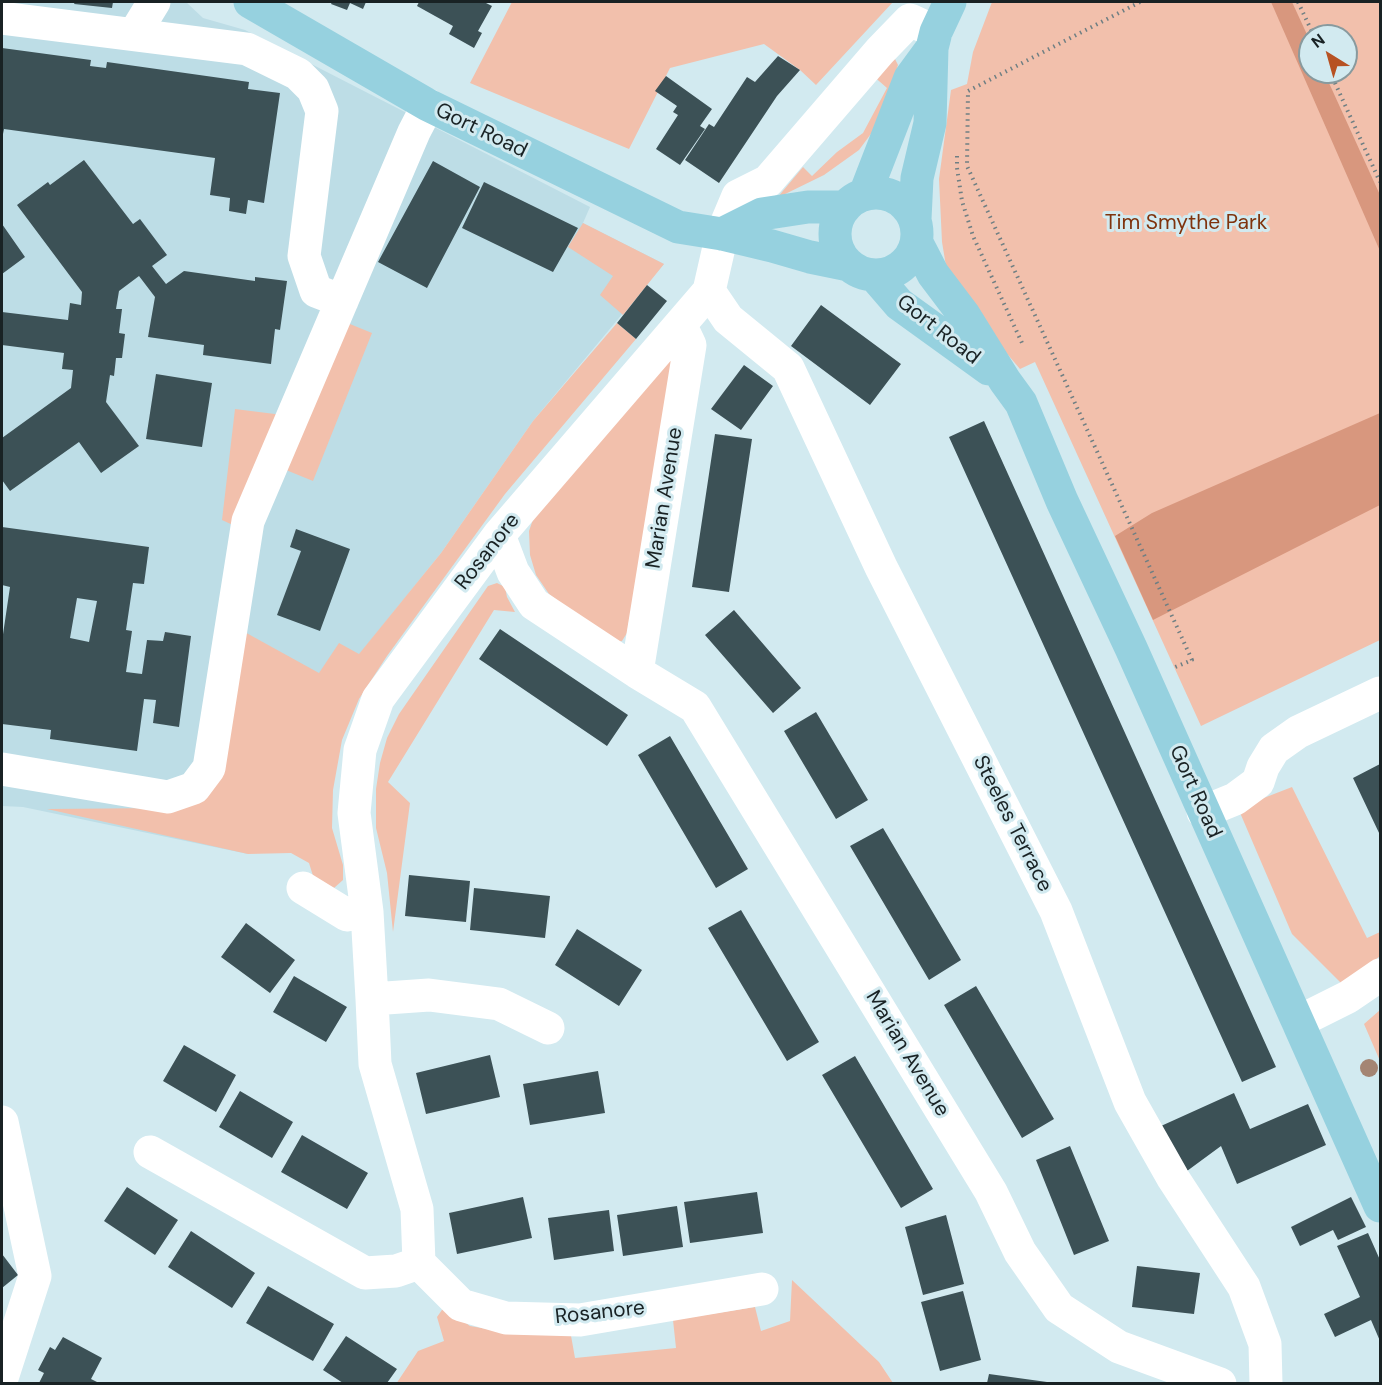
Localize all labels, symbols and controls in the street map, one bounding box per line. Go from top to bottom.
north arrow [1298,24,1358,84]
text: N [1307,29,1329,53]
street label: Gort Road [431,98,531,164]
park label: Tim Smythe Park [1105,210,1267,236]
street label: Gort Road [891,290,985,370]
street label: Marian Avenue [641,426,689,570]
street label: Rosanore [450,509,526,595]
street label: Gort Road [1163,742,1227,842]
street label: Steeles Terrace [967,752,1057,896]
street label: Marian Avenue [860,987,954,1121]
street label: Rosanore [554,1296,646,1330]

